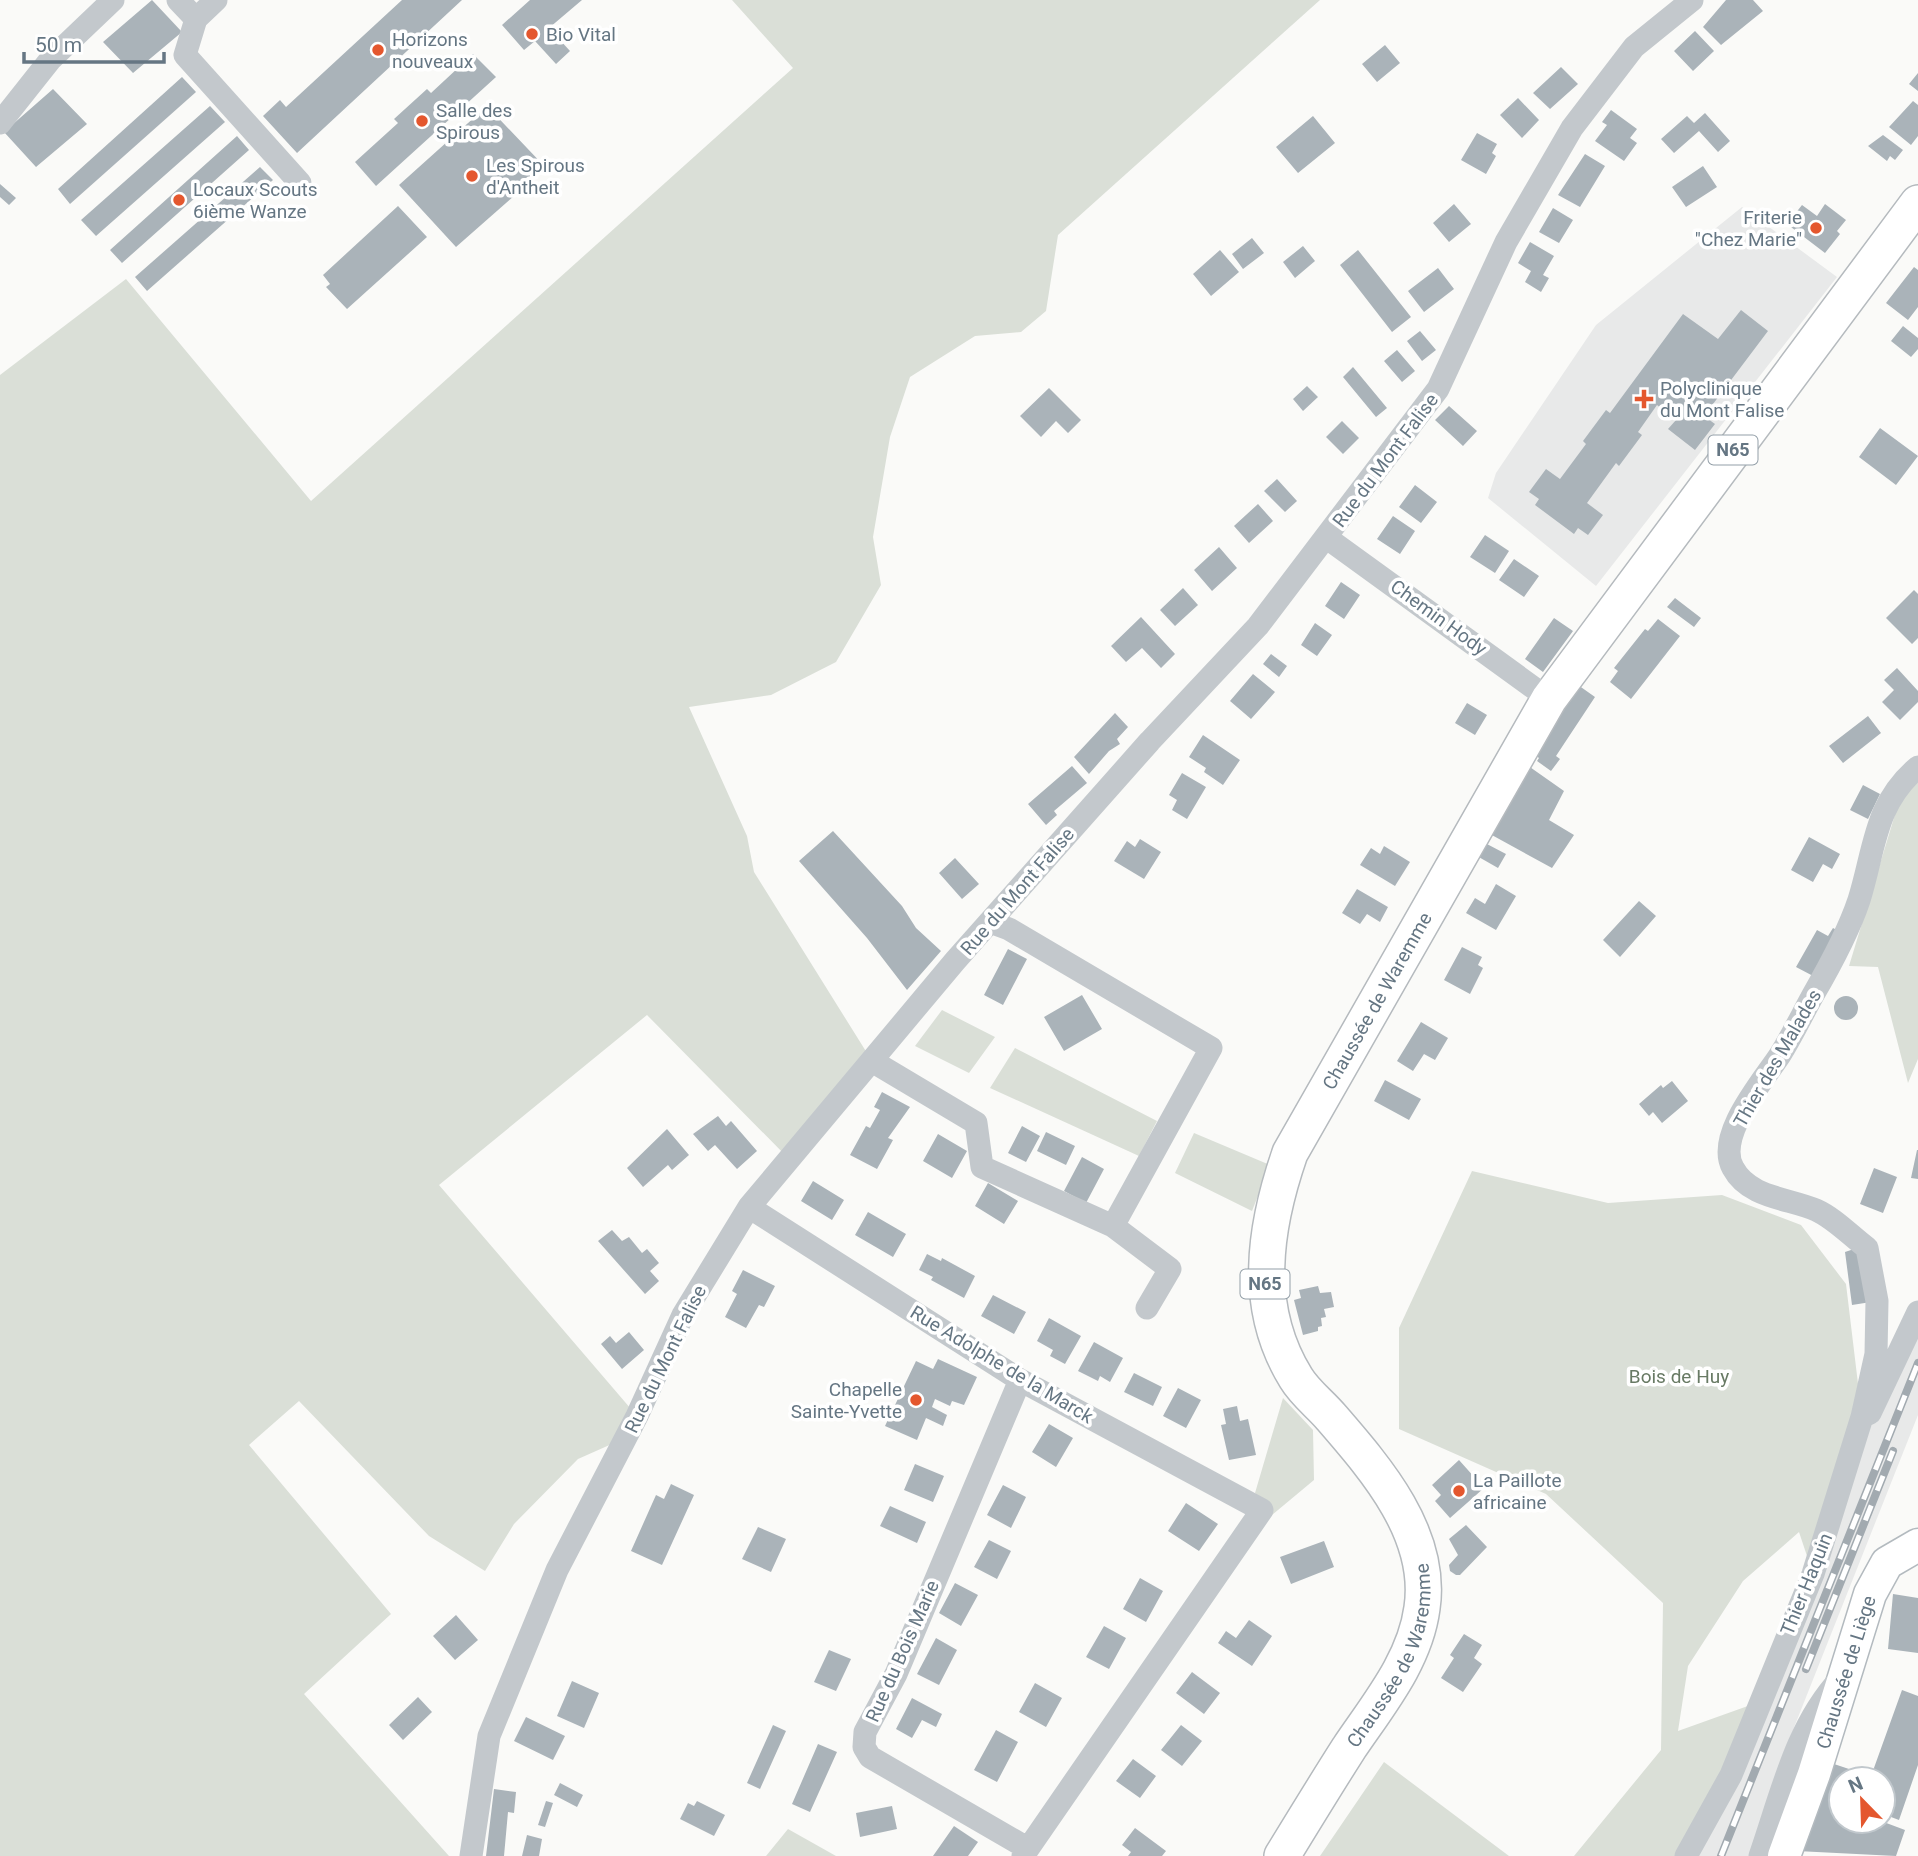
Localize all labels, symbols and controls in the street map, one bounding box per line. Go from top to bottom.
scale bar [24,21,164,65]
place label: Bio Vital [546,23,616,46]
marker: Bio Vital [524,26,540,42]
place label: Horizons nouveaux [392,28,474,73]
text: 50 m [35,33,82,57]
marker: Horizons nouveaux [370,42,386,58]
place label: Salle des Spirous [436,99,512,144]
marker: Salle des Spirous [414,113,430,129]
place label: Les Spirous d'Antheit [486,154,585,199]
marker: Les Spirous d'Antheit [464,168,480,184]
place label: Locaux Scouts 6ième Wanze [193,178,318,223]
marker: Locaux Scouts 6ième Wanze [171,192,187,208]
place label: Friterie "Chez Marie" [1695,206,1802,251]
marker: Friterie "Chez Marie" [1808,220,1824,236]
place label: Polyclinique du Mont Falise [1660,377,1784,422]
street label: Rue du Mont Falise [1328,389,1443,532]
marker: Polyclinique du Mont Falise [1634,389,1654,409]
road number: N65 [1708,436,1758,464]
street label: Chemin Hody [1386,575,1491,660]
street label: Rue du Mont Falise [956,823,1079,960]
street label: Chaussée de Waremme [1318,908,1437,1094]
street label: Thier des Malades [1729,985,1826,1131]
road number: N65 [1240,1269,1290,1298]
street label: Rue du Mont Falise [620,1282,711,1437]
street label: Rue Adolphe de la Marck [906,1301,1098,1428]
park label: Bois de Huy [1629,1365,1729,1388]
place label: Chapelle Sainte-Yvette [791,1378,902,1423]
marker: Chapelle Sainte-Yvette [908,1392,924,1408]
place label: La Paillote africaine [1473,1469,1562,1514]
marker: La Paillote africaine [1451,1483,1467,1499]
street label: Thier Haquin [1776,1530,1837,1639]
street label: Chaussée de Waremme [1342,1562,1436,1752]
street label: Rue du Bois Marie [861,1577,944,1726]
street label: Chaussée de Liège [1812,1593,1881,1752]
north arrow [1827,1765,1897,1835]
text: N [1845,1772,1866,1798]

